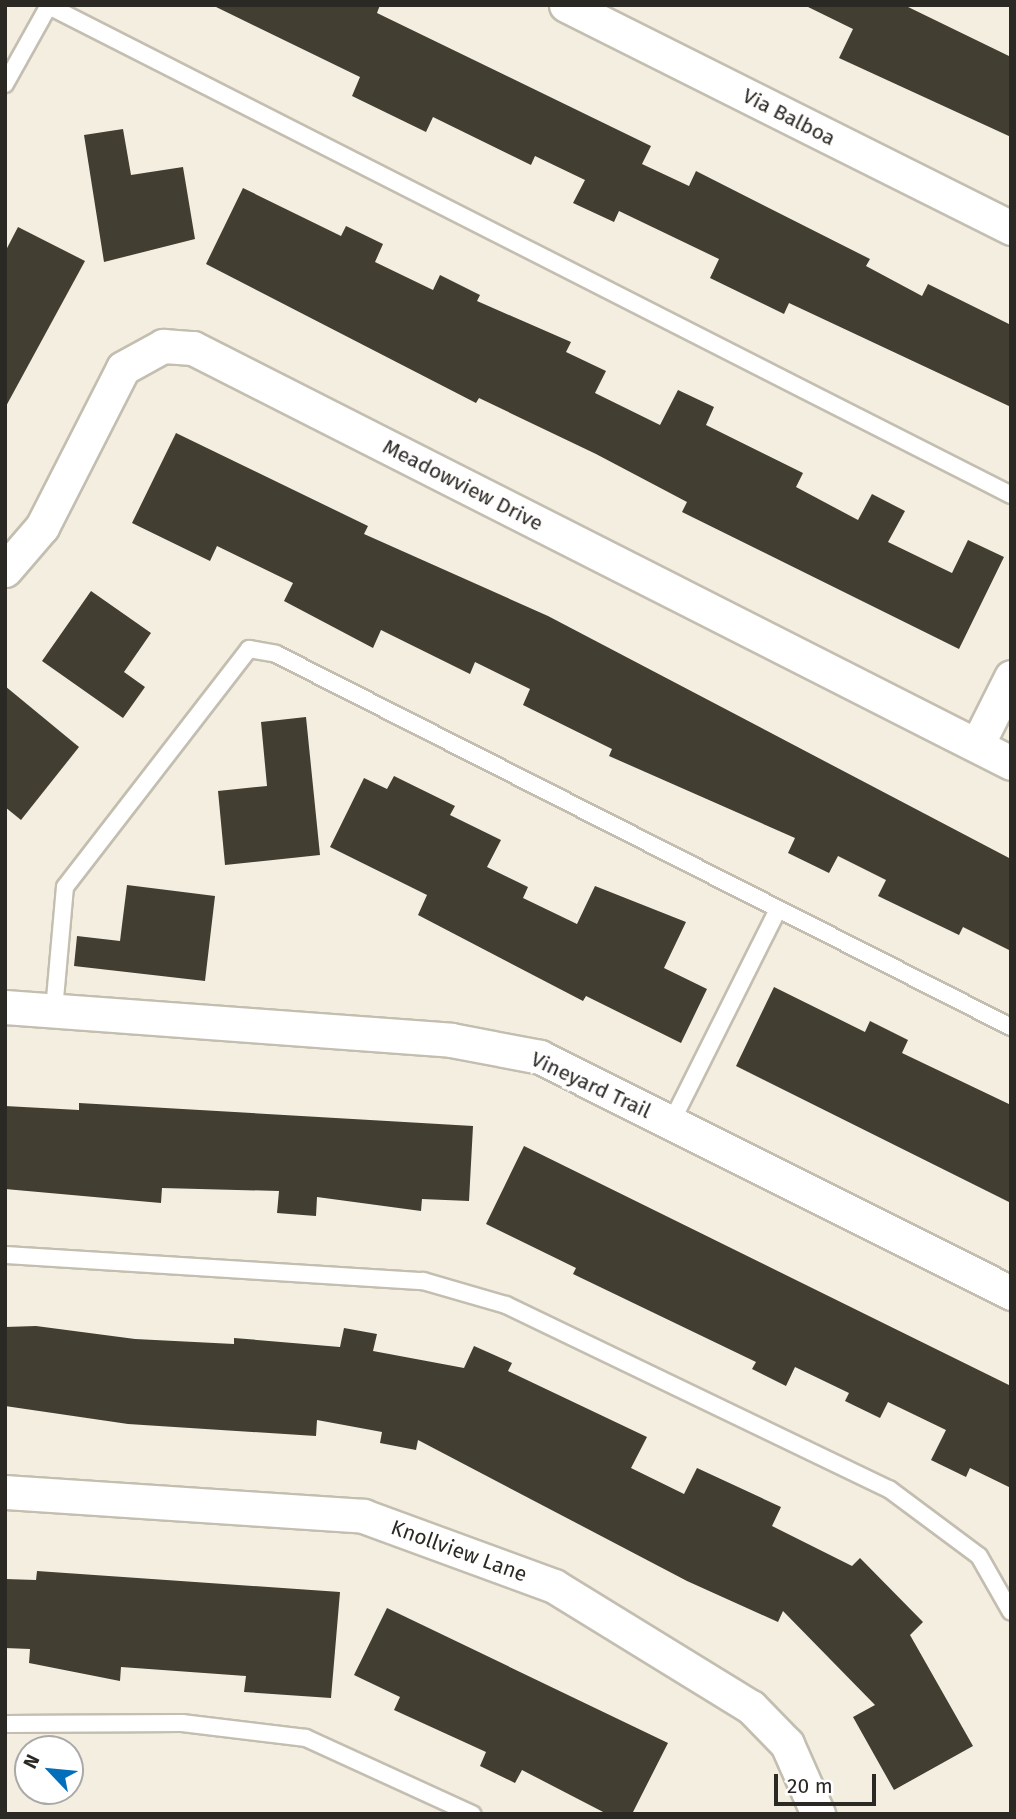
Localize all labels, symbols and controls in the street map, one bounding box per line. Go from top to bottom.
street label: Via Balboa [738,83,840,151]
street label: Meadowview Drive [379,434,547,536]
street label: Vineyard Trail [527,1046,655,1124]
street label: Knollview Lane [388,1515,530,1587]
north arrow [14,1735,84,1805]
text: N [18,1751,45,1772]
scale bar [778,1759,880,1803]
text: 20 m [787,1773,833,1799]

